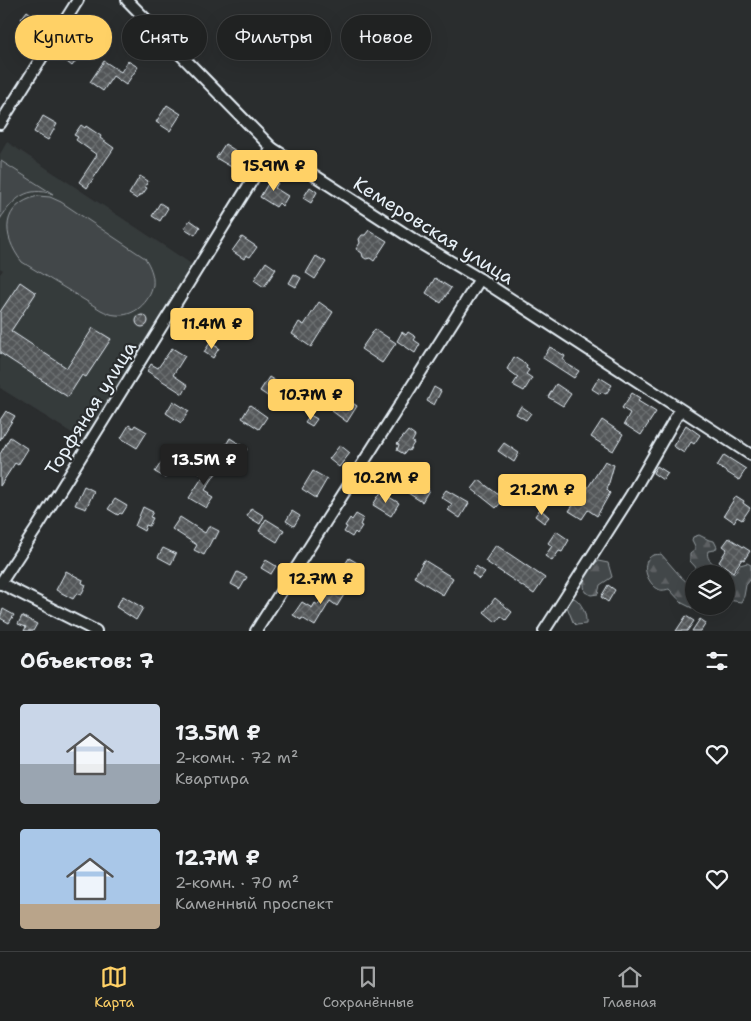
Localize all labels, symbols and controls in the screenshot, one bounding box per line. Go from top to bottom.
chip: Купить [15,15,112,60]
chip: Снять [122,15,207,60]
chip: Фильтры [217,15,331,60]
chip: Новое [341,15,431,60]
pin: 15.9M ₽ [228,150,320,192]
text: 15.9M ₽ [242,155,306,176]
street label: Кемеровская улица [349,171,519,290]
pin: 11.4M ₽ [166,308,258,350]
text: 11.4M ₽ [181,313,243,334]
street label: Торфяная улица [39,336,142,480]
pin: 10.7M ₽ [265,378,357,421]
text: 10.7M ₽ [279,384,343,405]
pin: 13.5M ₽ [158,444,250,486]
text: 13.5M ₽ [171,449,237,470]
pin: 10.2M ₽ [340,462,432,504]
text: 10.2M ₽ [353,467,419,488]
pin: 21.2M ₽ [496,474,588,516]
text: 21.2M ₽ [509,479,575,500]
pin: 12.7M ₽ [275,562,367,605]
map controls [685,565,735,615]
button: layers [685,565,735,615]
text: 12.7M ₽ [289,568,353,589]
text: Объектов: 7 [20,647,154,675]
icon: filters [703,647,731,675]
text: 13.5M ₽ [175,719,261,747]
icon: home [60,724,120,784]
icon: heart [703,740,731,768]
text: 2-комн. · 72 m² [175,747,298,768]
text: Квартира [175,768,249,789]
text: 12.7M ₽ [175,844,260,872]
icon: home [60,849,120,909]
icon: heart [703,865,731,893]
text: 2-комн. · 70 m² [175,872,299,893]
text: Каменный проспект [175,893,333,914]
tab: Карта [94,963,134,1011]
tab: Сохранённые [323,963,414,1011]
tab: Главная [602,963,657,1011]

